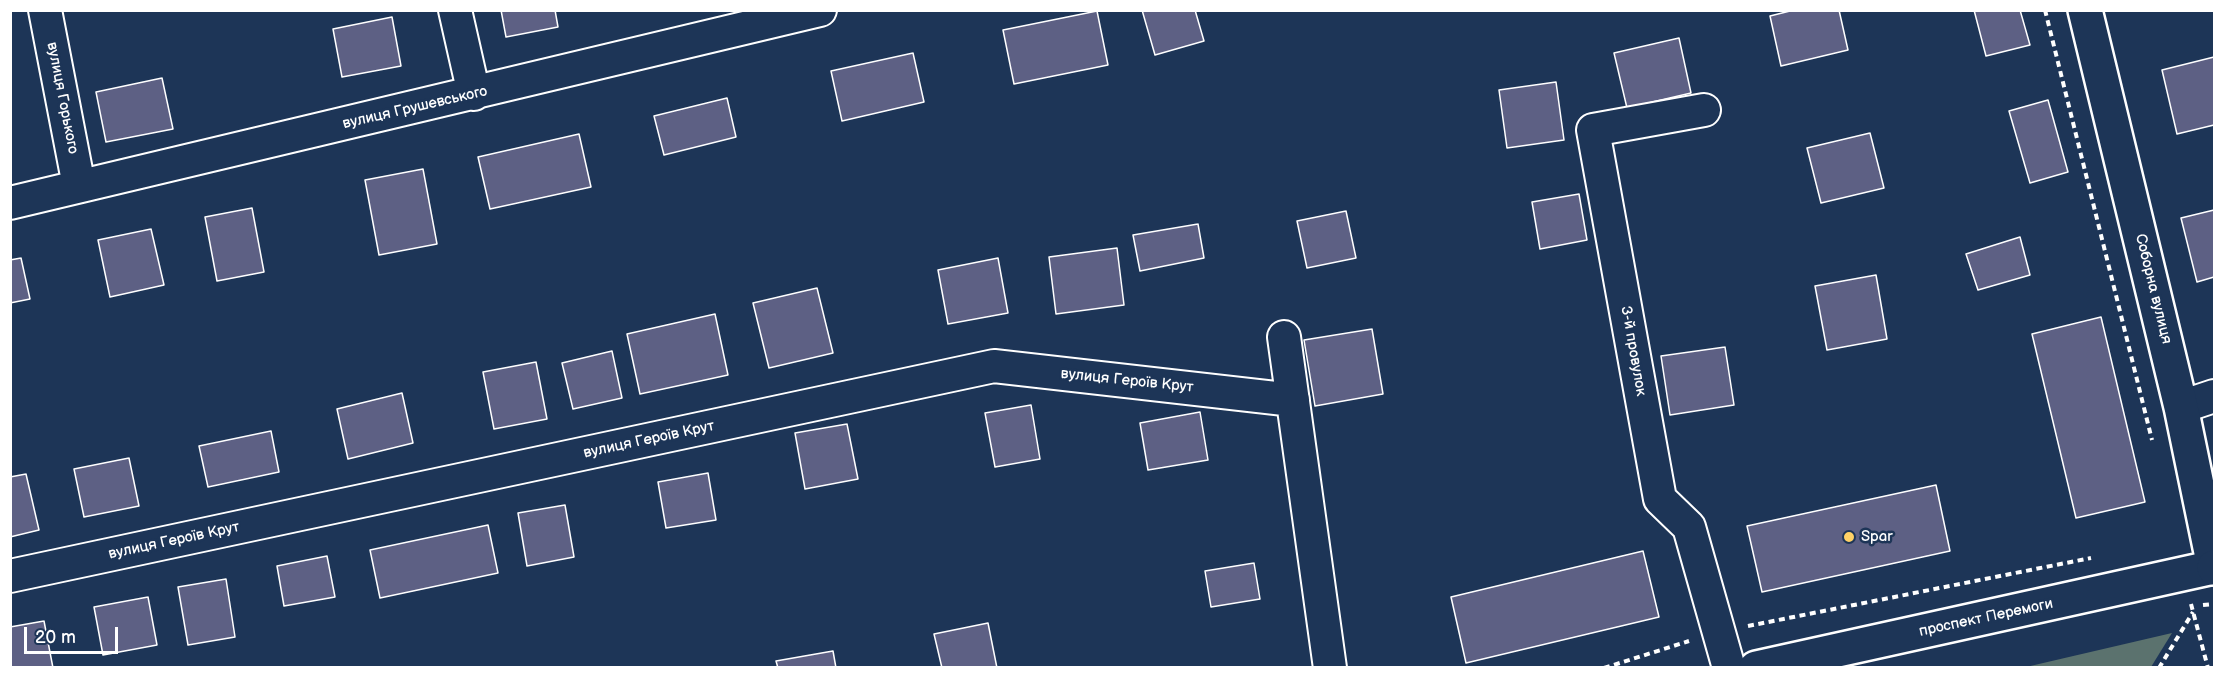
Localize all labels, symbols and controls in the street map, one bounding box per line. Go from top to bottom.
street label: вулиця Горького [42,40,82,156]
street label: вулиця Грушевського [341,83,489,133]
street label: Соборна вулиця [2131,232,2175,346]
street label: 3-й провулок [1616,304,1650,398]
street label: вулиця Героїв Крут [1060,365,1194,397]
street label: вулиця Героїв Крут [582,417,716,463]
street label: вулиця Героїв Крут [107,518,241,564]
place label: Spar [1861,528,1893,546]
marker: Spar [1842,530,1856,544]
street label: проспект Перемоги [1917,595,2055,641]
scale bar [27,615,122,653]
text: 20 m [35,627,76,648]

